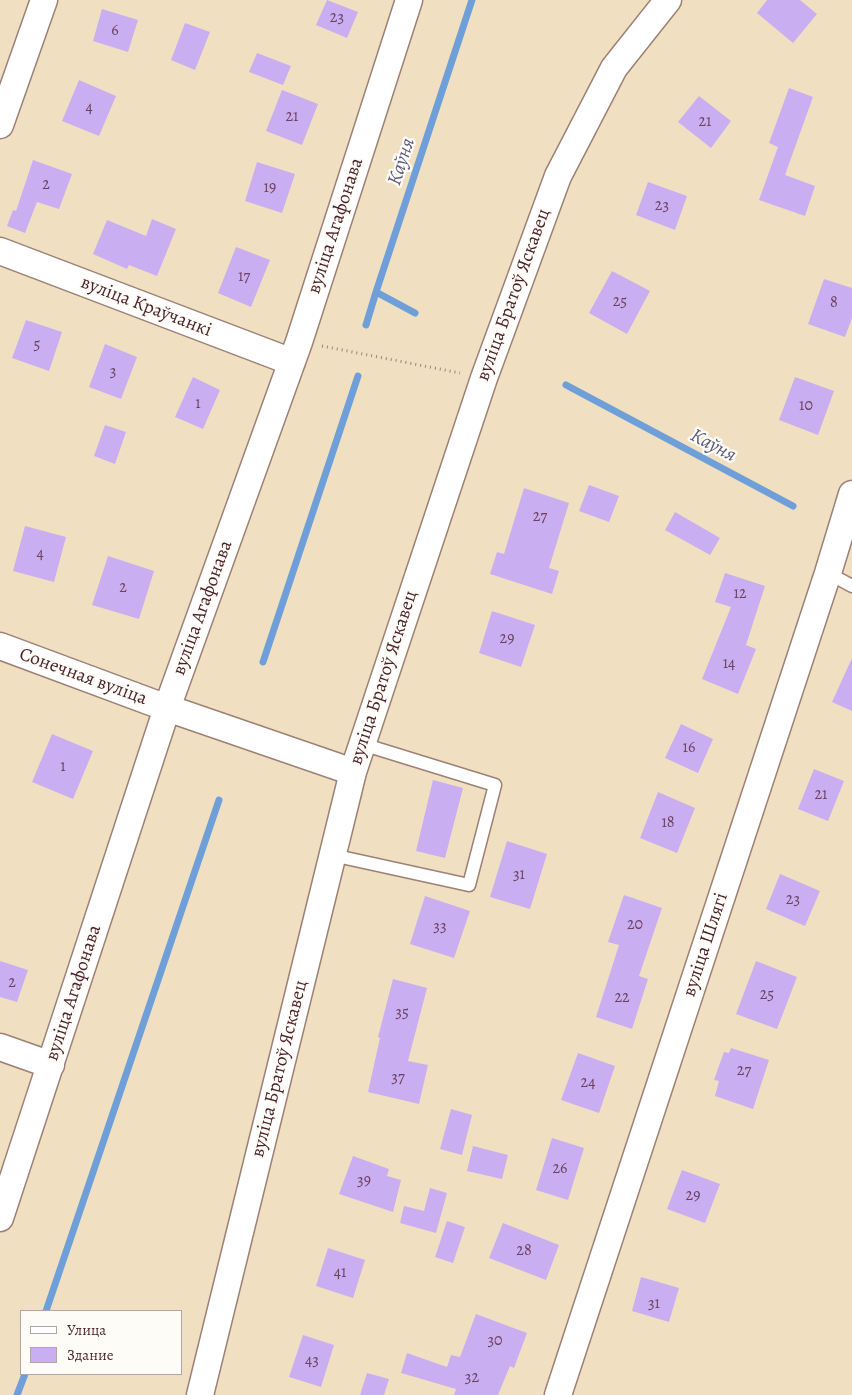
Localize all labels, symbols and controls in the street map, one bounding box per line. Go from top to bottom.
house number: 23 [330,8,344,28]
house number: 6 [111,21,119,41]
house number: 4 [85,98,93,118]
house number: 21 [285,107,299,127]
house number: 21 [698,112,712,132]
water label: Каўня [383,135,421,189]
street label: вуліца Агафонава [303,155,369,297]
house number: 2 [42,175,50,195]
house number: 19 [264,178,276,198]
house number: 23 [655,196,669,216]
street label: вуліца Братоў Яскавец [472,206,556,384]
house number: 17 [238,267,250,287]
street label: вуліца Краўчанкі [77,272,215,342]
house number: 25 [613,292,627,312]
house number: 8 [830,293,838,313]
house number: 5 [34,335,40,355]
house number: 3 [110,362,116,382]
house number: 1 [195,394,201,414]
house number: 10 [799,396,813,416]
water label: Каўня [686,424,740,468]
house number: 27 [533,507,547,527]
street label: вуліца Агафонава [168,538,238,678]
house number: 4 [36,544,44,564]
house number: 2 [119,578,127,598]
house number: 12 [733,584,747,604]
street label: вуліца Братоў Яскавец [345,588,423,768]
house number: 29 [500,629,514,649]
street label: Сонечная вуліца [16,643,150,711]
house number: 14 [723,654,735,674]
house number: 16 [683,738,695,758]
house number: 1 [60,757,66,777]
house number: 21 [814,785,828,805]
house number: 18 [661,813,675,833]
house number: 31 [513,865,525,885]
street label: вуліца Шлягі [679,890,733,1000]
house number: 23 [786,890,800,910]
house number: 20 [627,915,643,935]
house number: 33 [433,917,447,937]
street label: вуліца Агафонава [41,922,107,1064]
house number: 2 [8,973,16,993]
street label: вуліца Братоў Яскавец [247,978,313,1160]
house number: 25 [760,985,774,1005]
house number: 22 [614,988,630,1008]
house number: 35 [395,1003,409,1023]
house number: 27 [737,1061,751,1081]
house number: 37 [391,1068,405,1088]
house number: 24 [581,1073,595,1093]
house number: 26 [553,1159,567,1179]
house number: 39 [357,1171,371,1191]
house number: 29 [686,1186,700,1206]
house number: 28 [516,1241,532,1261]
house number: 41 [334,1263,346,1283]
house number: 31 [648,1294,660,1314]
legend [20,1310,182,1375]
text: Улица [67,1320,106,1340]
house number: 30 [487,1331,503,1351]
text: Здание [67,1345,114,1365]
house number: 43 [305,1351,319,1371]
house number: 32 [465,1368,479,1388]

